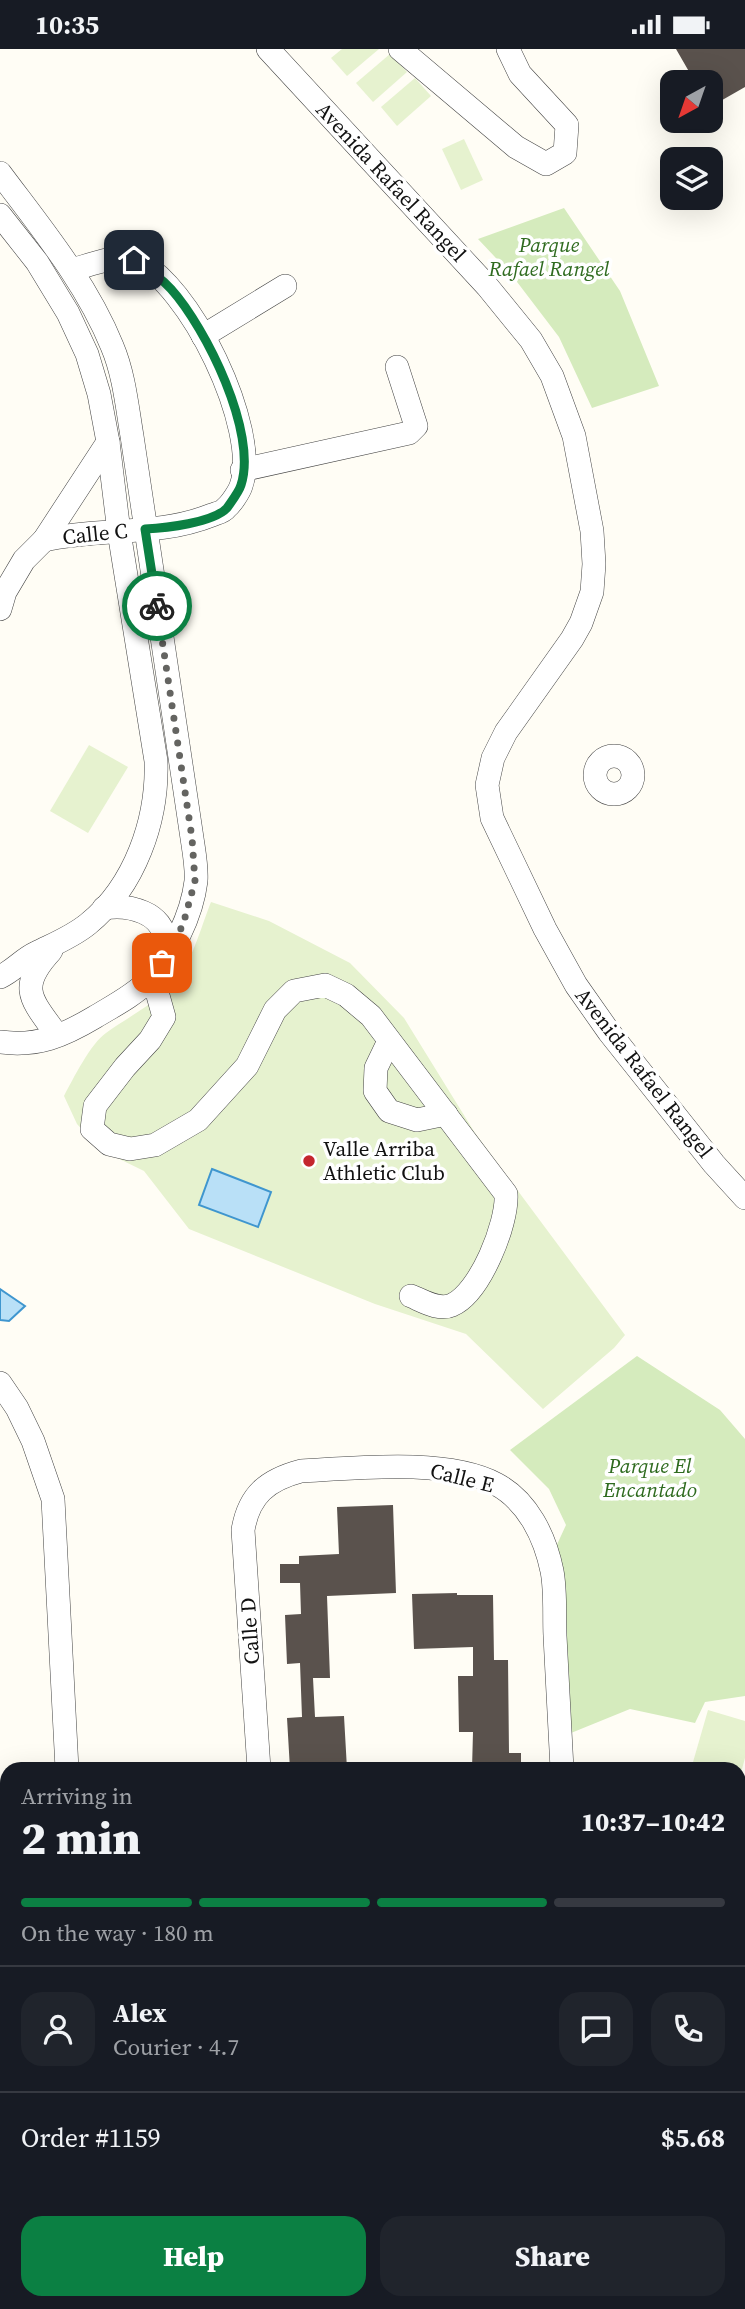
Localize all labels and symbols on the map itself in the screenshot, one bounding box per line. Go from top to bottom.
north arrow [660,70,723,133]
street label: Avenida Rafael Rangel [310,96,473,268]
pin [104,230,164,290]
park label: Parque Rafael Rangel [488,230,610,283]
street label: Calle C [61,516,129,551]
courier [122,571,192,641]
pin [132,933,192,993]
street label: Avenida Rafael Rangel [569,982,720,1164]
place label: Valle Arriba Athletic Club [323,1134,445,1187]
marker: Valle Arriba Athletic Club [301,1153,317,1169]
park label: Parque El Encantado [602,1451,697,1504]
street label: Calle E [427,1456,497,1499]
street label: Calle D [233,1597,266,1665]

